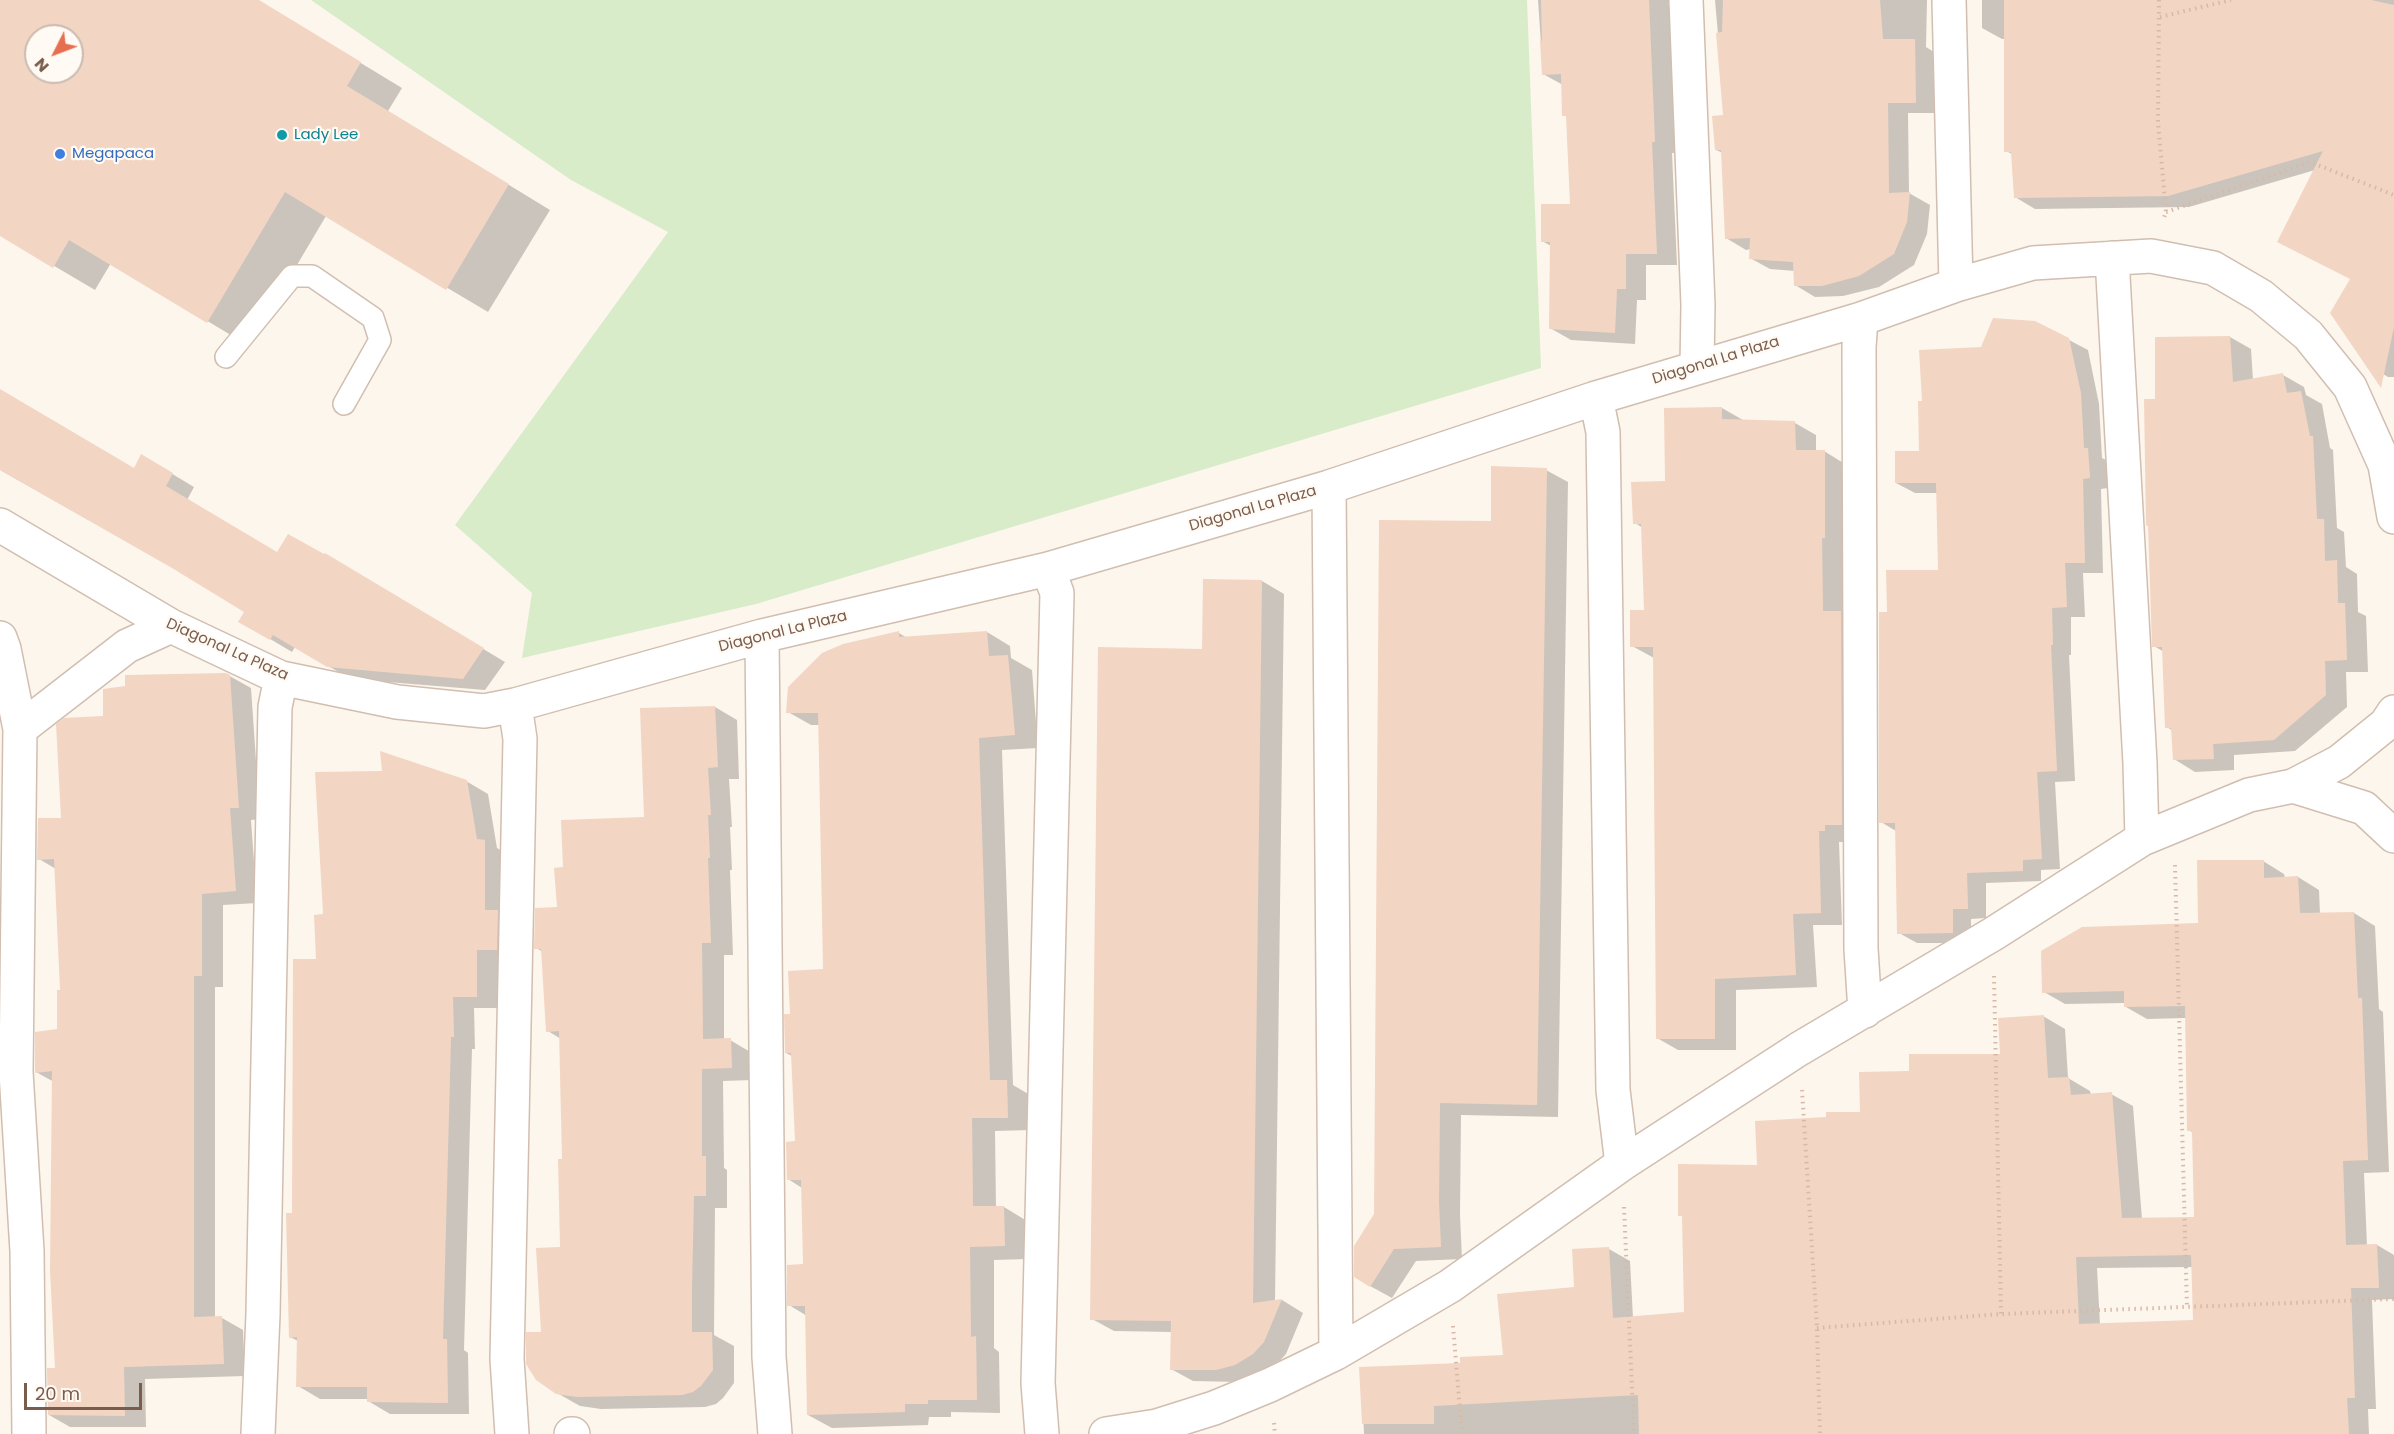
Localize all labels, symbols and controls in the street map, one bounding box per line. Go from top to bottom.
north arrow [24,24,84,84]
text: N [29,53,54,77]
place label: Lady Lee [294,126,358,144]
marker: Lady Lee [275,128,289,142]
place label: Megapaca [72,145,154,163]
marker: Megapaca [53,147,67,161]
street label: Diagonal La Plaza [1650,333,1782,389]
street label: Diagonal La Plaza [1187,482,1319,536]
street label: Diagonal La Plaza [717,607,849,657]
street label: Diagonal La Plaza [163,615,291,685]
scale bar [27,1371,146,1409]
text: 20 m [35,1381,80,1406]

